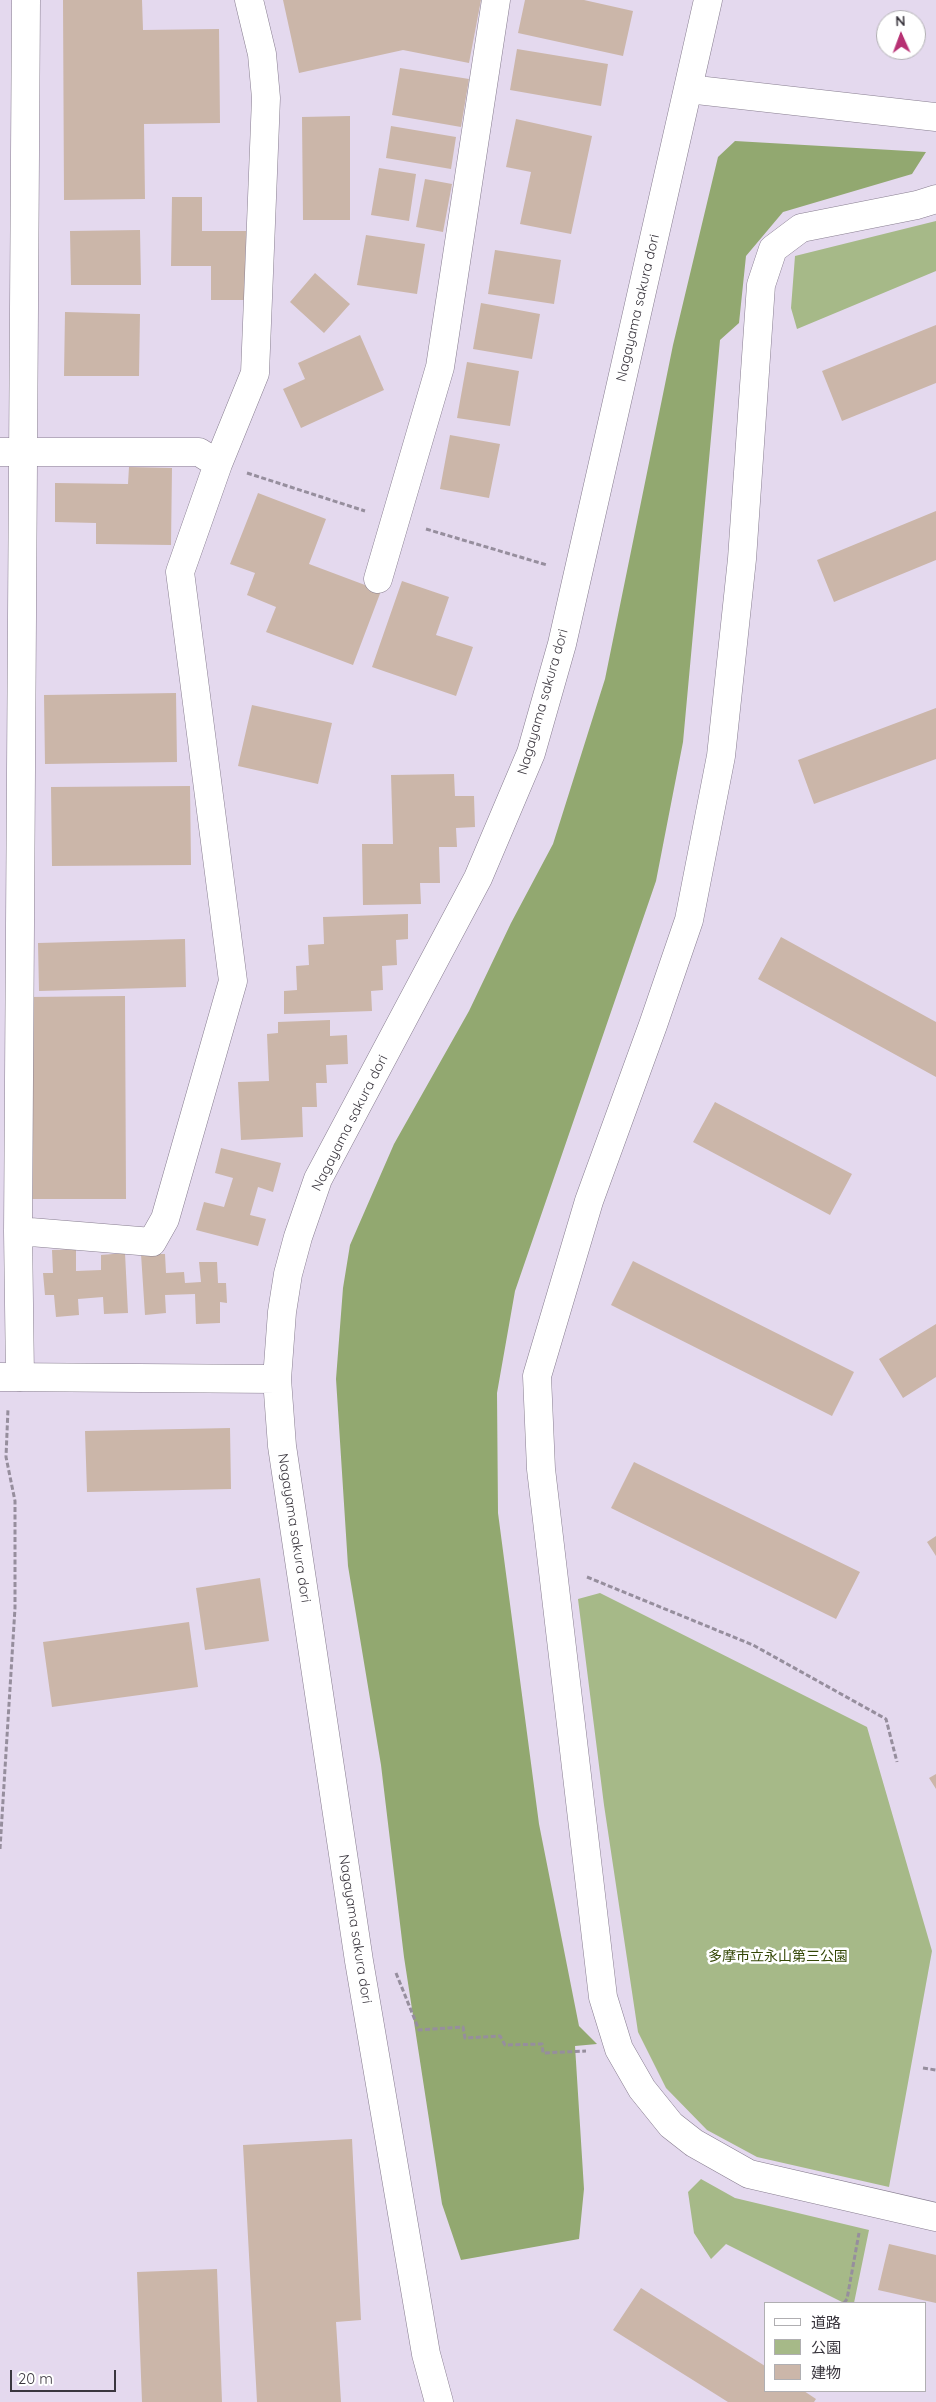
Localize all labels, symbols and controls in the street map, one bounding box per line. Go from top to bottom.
north arrow [876,10,926,60]
text: N [895,12,906,30]
street label: Nagayama sakura dori [613,233,663,383]
street label: Nagayama sakura dori [514,627,572,777]
street label: Nagayama sakura dori [308,1052,392,1194]
street label: Nagayama sakura dori [274,1452,314,1604]
street label: Nagayama sakura dori [335,1853,375,2005]
park label: 多摩市立永山第三公園 [708,1949,848,1965]
legend [764,2302,926,2392]
text: 道路 [811,2313,841,2332]
text: 公園 [811,2338,841,2357]
scale bar [12,2360,119,2392]
text: 建物 [811,2363,841,2382]
text: 20 m [18,2369,53,2388]

